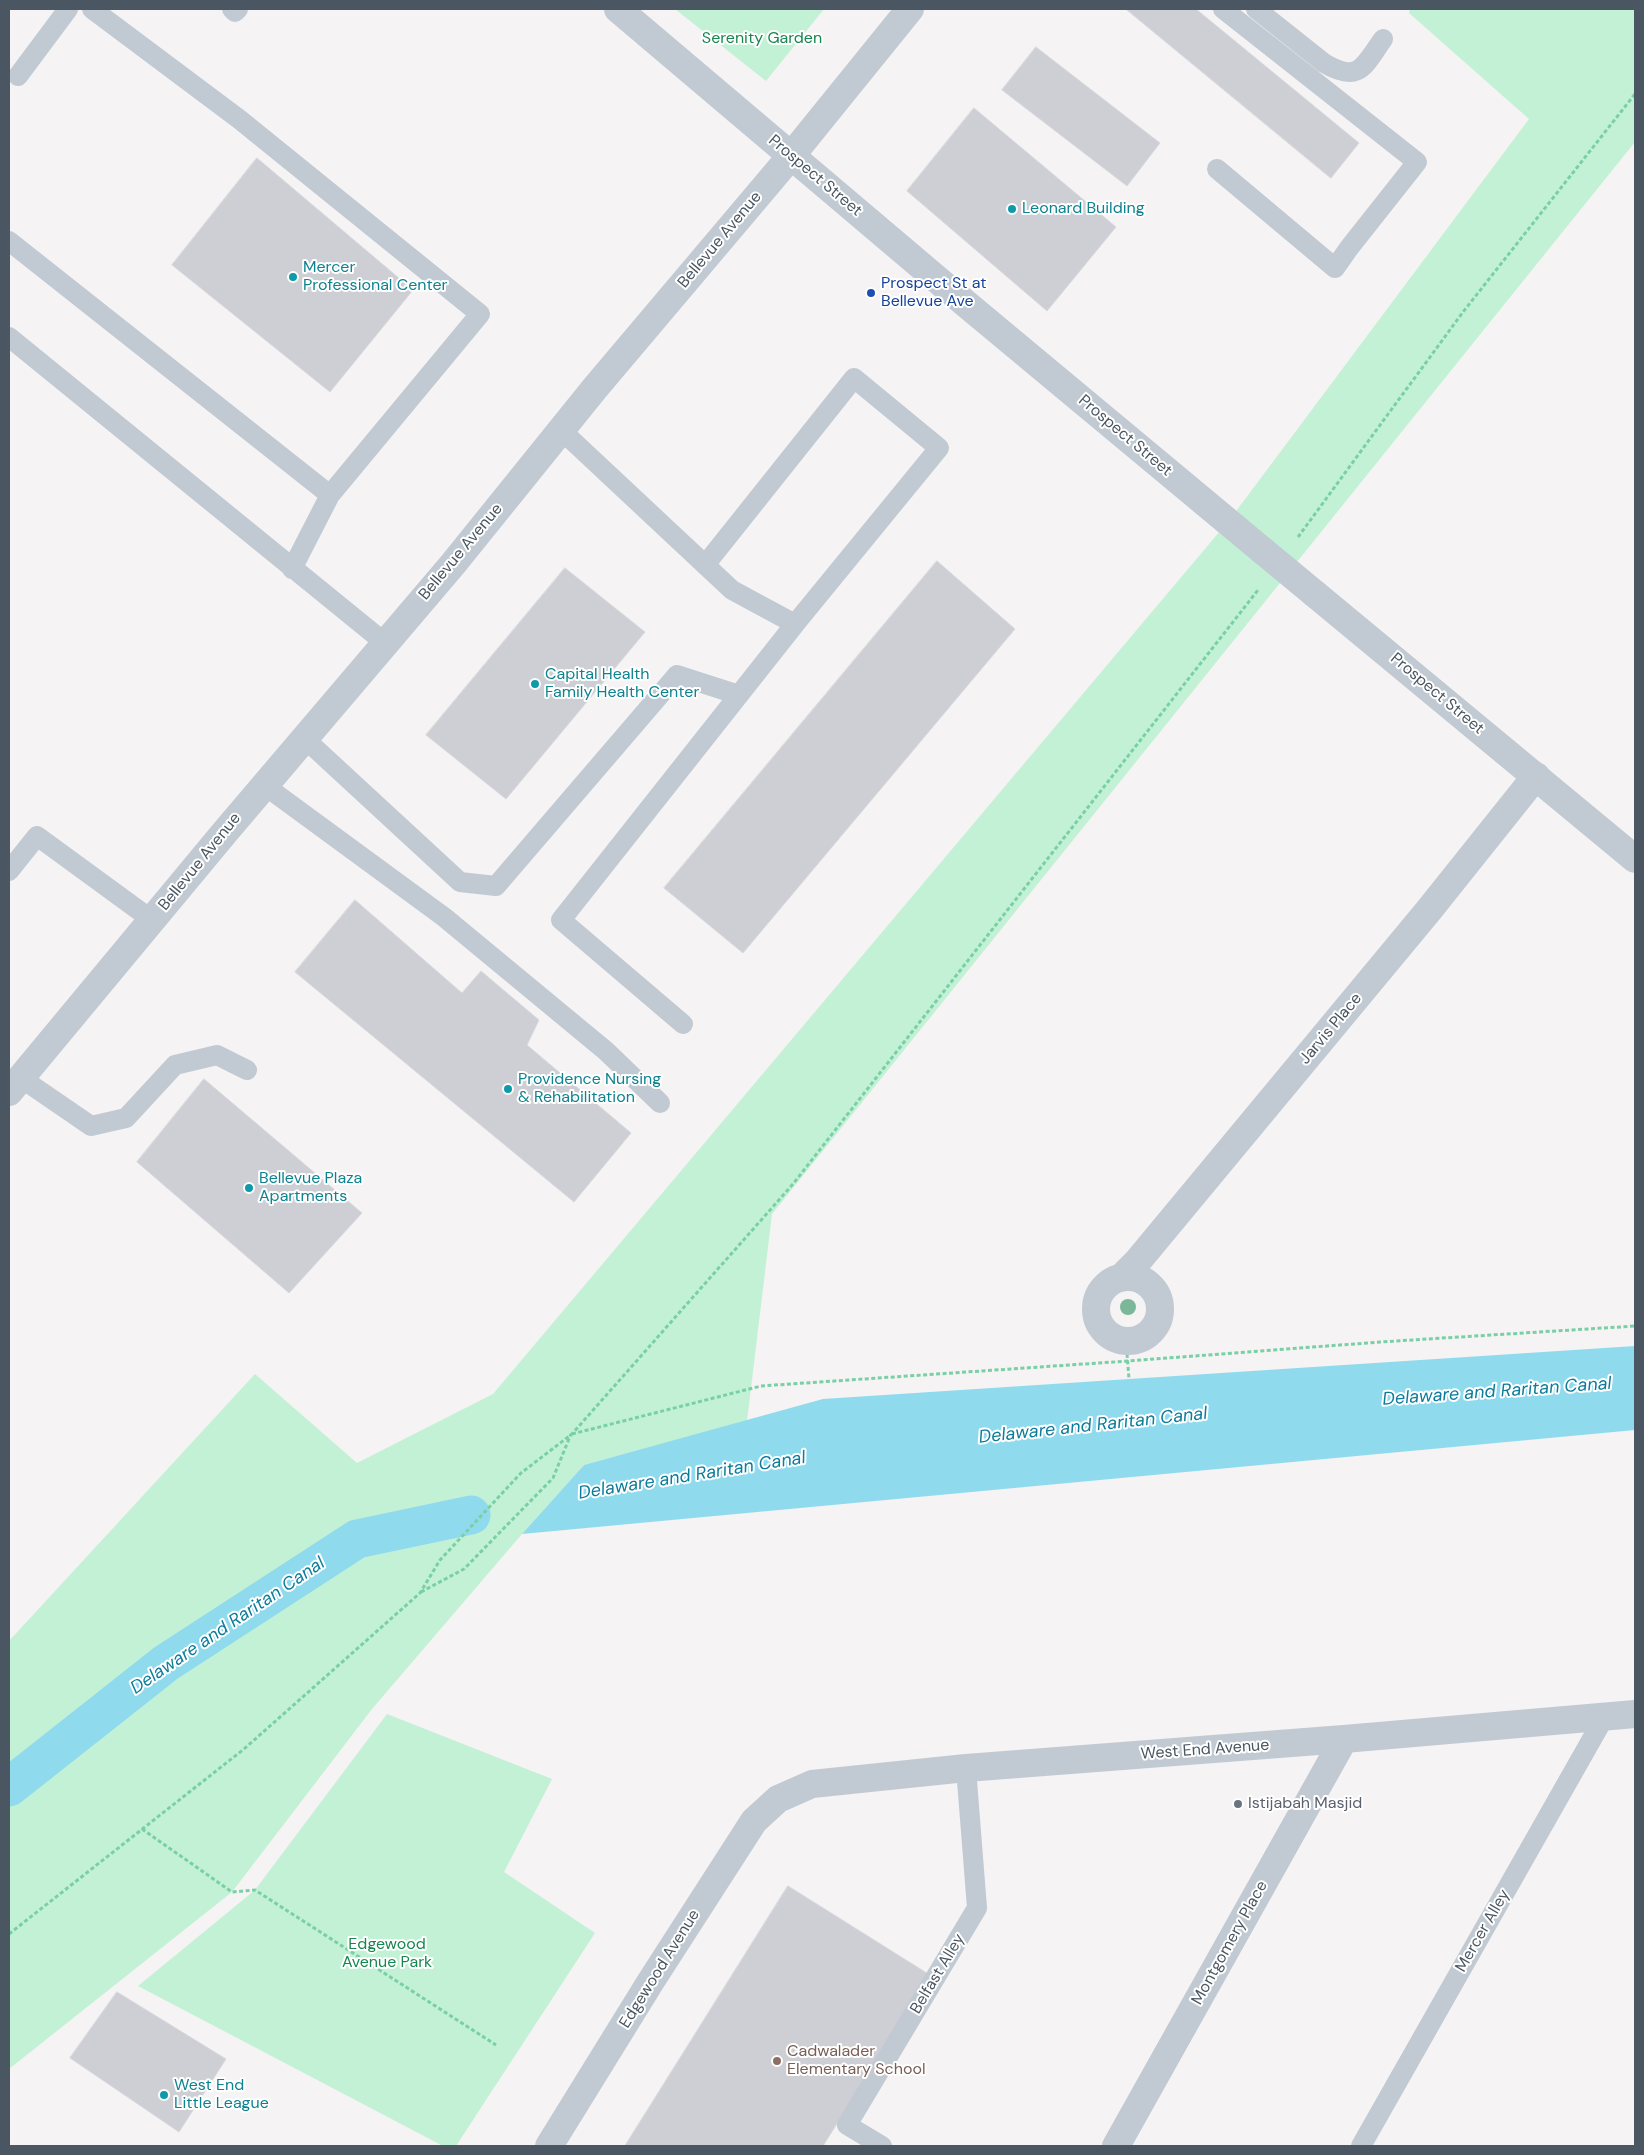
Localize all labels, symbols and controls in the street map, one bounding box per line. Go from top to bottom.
park label: Serenity Garden [702,29,822,49]
street label: Prospect Street [764,131,866,221]
street label: Bellevue Avenue [674,188,766,292]
place label: Leonard Building [1022,199,1145,219]
marker: Leonard Building [1006,203,1018,215]
place label: Mercer Professional Center [303,258,447,296]
marker: Mercer Professional Center [287,271,299,283]
place label: Prospect St at Bellevue Ave [881,274,987,312]
marker: Prospect St at Bellevue Ave [865,287,877,299]
street label: Prospect Street [1074,391,1176,481]
street label: Bellevue Avenue [415,500,507,604]
street label: Prospect Street [1386,649,1488,739]
place label: Capital Health Family Health Center [545,665,699,703]
marker: Capital Health Family Health Center [529,678,541,690]
street label: Bellevue Avenue [155,809,245,915]
street label: Jarvis Place [1296,990,1366,1068]
place label: Providence Nursing & Rehabilitation [518,1070,661,1108]
marker: Providence Nursing & Rehabilitation [502,1083,514,1095]
place label: Bellevue Plaza Apartments [259,1169,362,1207]
marker: Bellevue Plaza Apartments [243,1182,255,1194]
water label: Delaware and Raritan Canal [1382,1373,1612,1411]
water label: Delaware and Raritan Canal [978,1403,1208,1449]
water label: Delaware and Raritan Canal [577,1447,807,1505]
water label: Delaware and Raritan Canal [127,1553,329,1699]
street label: West End Avenue [1140,1736,1270,1764]
place label: Istijabah Masjid [1248,1794,1362,1814]
marker: Istijabah Masjid [1232,1798,1244,1810]
street label: Montgomery Place [1188,1878,1272,2008]
street label: Mercer Alley [1452,1886,1514,1976]
street label: Edgewood Avenue [616,1906,704,2032]
street label: Belfast Alley [907,1931,969,2017]
park label: Edgewood Avenue Park [342,1935,432,1973]
place label: Cadwalader Elementary School [787,2042,925,2080]
marker: Cadwalader Elementary School [771,2055,783,2067]
place label: West End Little League [174,2076,269,2114]
marker: West End Little League [158,2089,170,2101]

